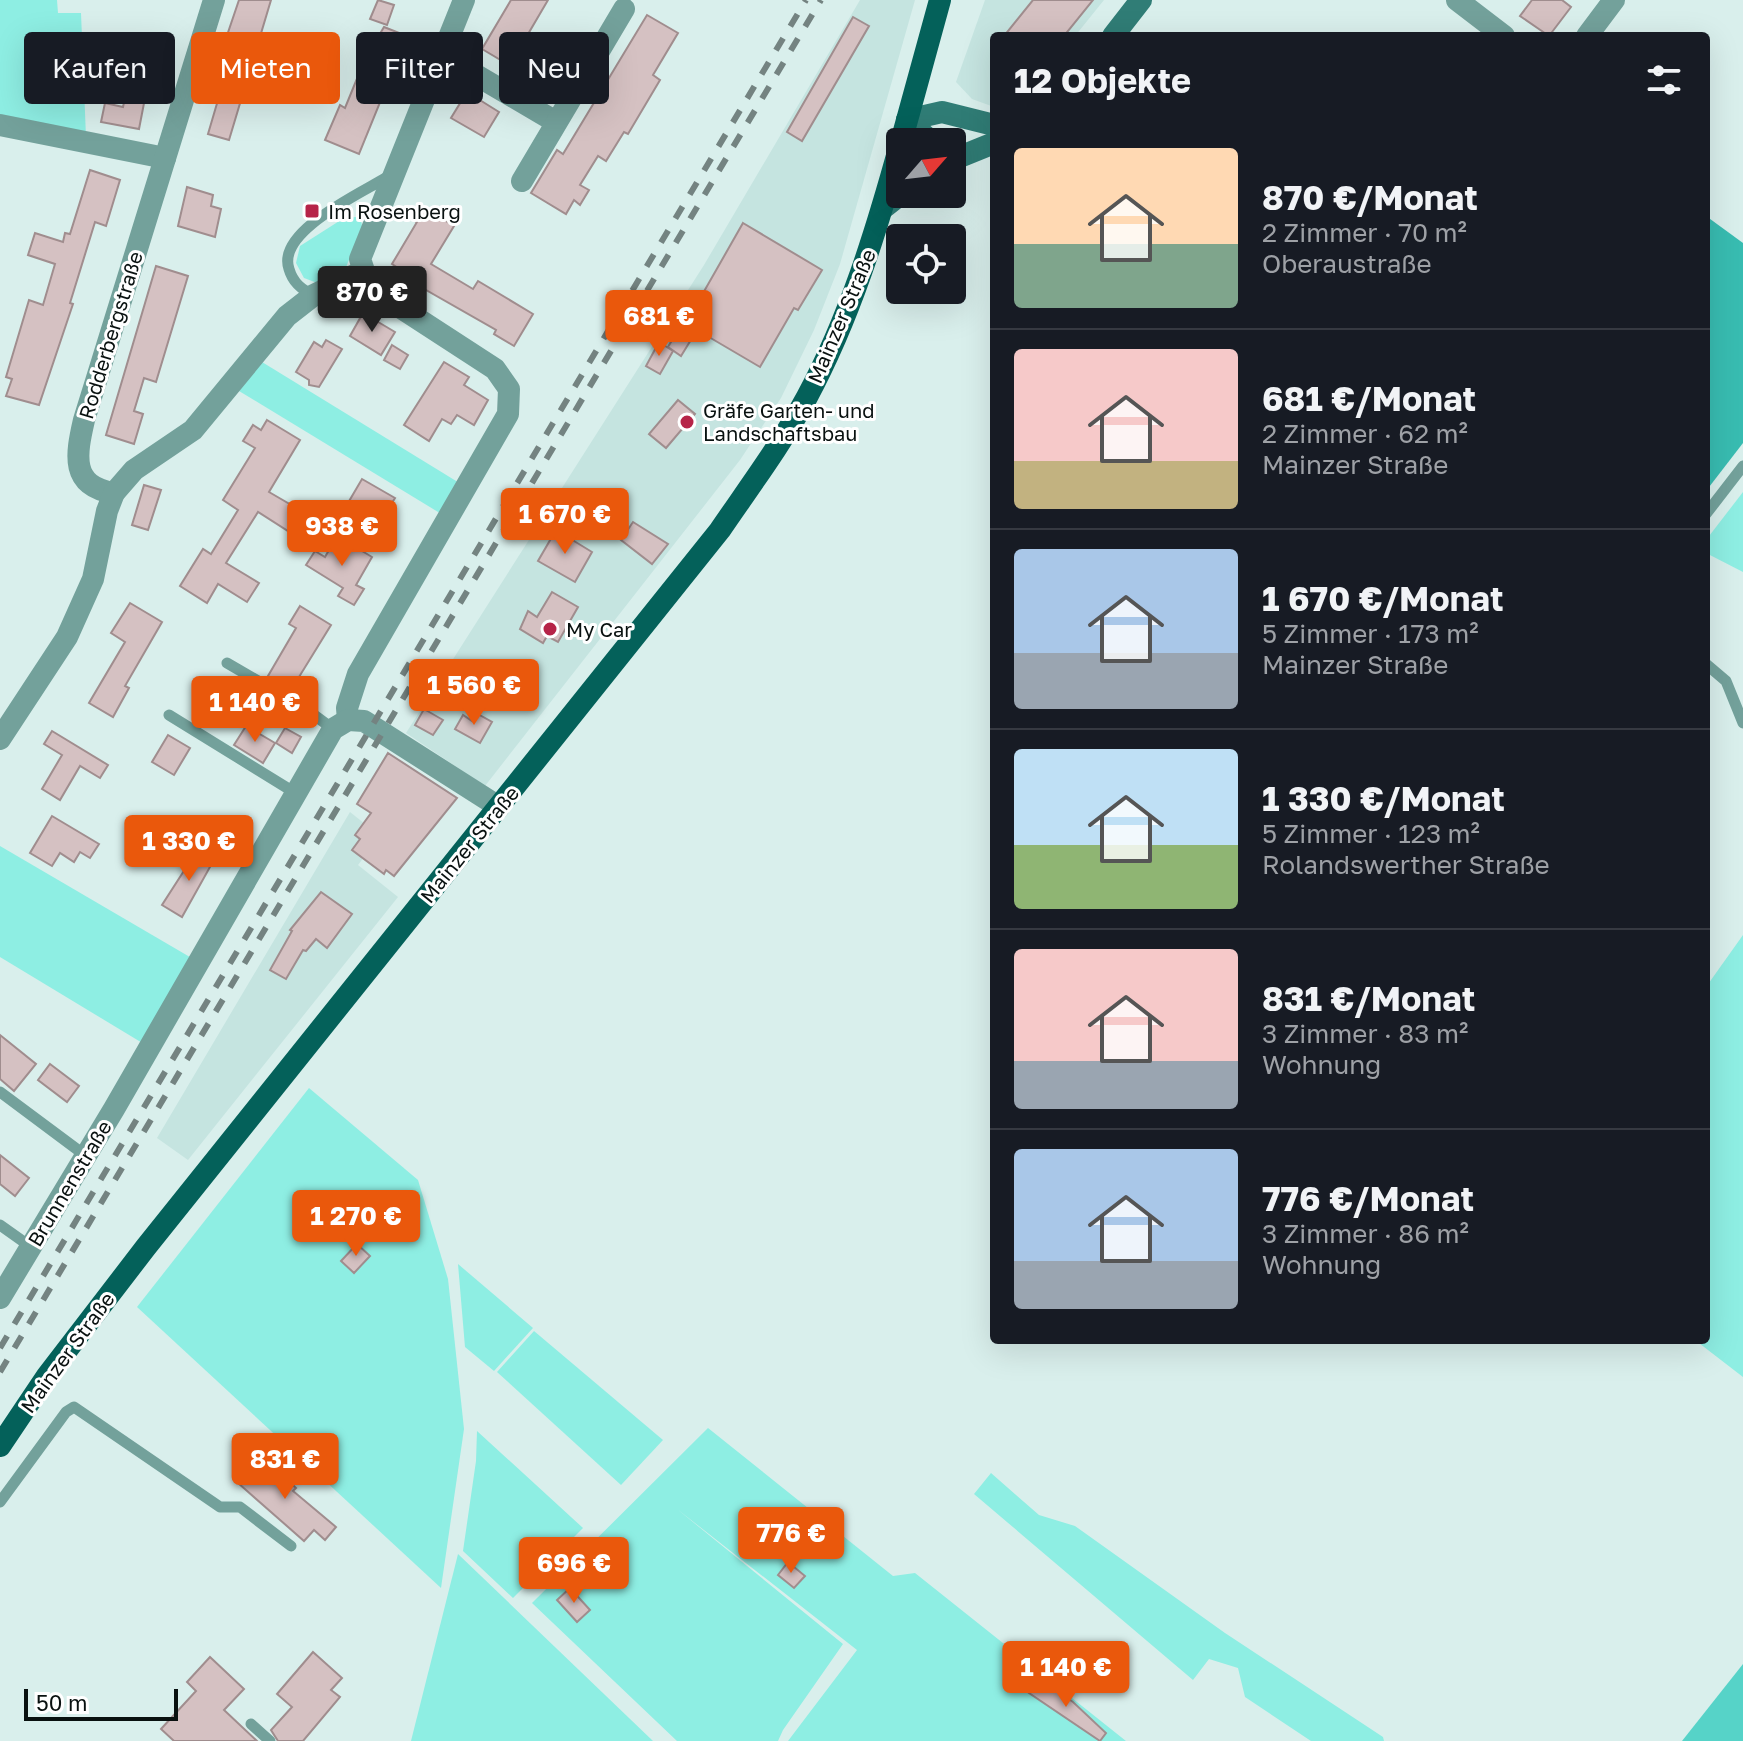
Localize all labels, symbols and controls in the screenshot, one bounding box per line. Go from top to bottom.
chip: Kaufen [24,32,175,104]
chip: Mieten [191,32,340,104]
chip: Filter [356,32,483,104]
chip: Neu [499,32,609,104]
icon: filters [1642,58,1686,102]
text: 12 Objekte [1014,60,1191,100]
north arrow [886,128,966,208]
map controls [886,128,966,304]
text: 870 €/Monat [1262,177,1478,217]
icon: home [1078,180,1174,276]
place label: Im Rosenberg [328,199,461,223]
marker: Im Rosenberg [303,202,321,220]
text: 2 Zimmer · 70 m² [1262,217,1467,248]
button: locate [886,224,966,304]
street label: Mainzer Straße [802,245,880,387]
street label: Rodderbergstraße [73,248,147,422]
text: Oberaustraße [1262,248,1432,279]
pin: 870 € [316,266,428,334]
text: 870 € [336,276,408,307]
pin: 681 € [603,290,715,358]
text: 681 € [623,300,695,331]
text: 681 €/Monat [1262,378,1476,418]
icon: home [1078,381,1174,477]
place label: Gräfe Garten- und Landschaftsbau [703,398,875,445]
marker: Gräfe Garten- und Landschaftsbau [678,413,696,431]
text: 2 Zimmer · 62 m² [1262,418,1468,449]
text: Mainzer Straße [1262,449,1448,480]
pin: 1 670 € [491,488,639,556]
text: 1 670 € [519,498,611,529]
pin: 938 € [286,500,398,568]
text: 938 € [305,510,379,541]
text: 1 670 €/Monat [1262,578,1504,618]
icon: home [1078,581,1174,677]
place label: My Car [566,617,632,641]
text: 5 Zimmer · 173 m² [1262,618,1479,649]
marker: My Car [541,620,559,638]
text: Mainzer Straße [1262,649,1448,680]
pin: 1 560 € [400,659,548,727]
text: 1 560 € [427,669,521,700]
pin: 1 140 € [181,676,329,744]
text: 1 140 € [209,686,301,717]
text: 1 330 €/Monat [1262,778,1505,818]
street label: Mainzer Straße [415,781,523,907]
icon: home [1078,781,1174,877]
pin: 1 330 € [115,815,263,883]
text: 5 Zimmer · 123 m² [1262,818,1480,849]
text: 1 330 € [142,825,236,856]
text: Rolandswerther Straße [1262,849,1550,880]
text: 831 €/Monat [1262,978,1475,1018]
icon: home [1078,981,1174,1077]
text: 3 Zimmer · 83 m² [1262,1018,1468,1049]
text: Wohnung [1262,1049,1381,1080]
street label: Brunnenstraße [22,1116,116,1250]
text: 776 €/Monat [1262,1178,1474,1218]
icon: home [1078,1181,1174,1277]
pin: 1 270 € [282,1190,430,1258]
text: 1 270 € [310,1200,402,1231]
text: 3 Zimmer · 86 m² [1262,1218,1469,1249]
text: Wohnung [1262,1249,1381,1280]
street label: Mainzer Straße [15,1287,119,1417]
pin: 831 € [229,1433,341,1501]
text: 831 € [250,1443,320,1474]
pin: 776 € [735,1507,847,1575]
text: 776 € [756,1517,826,1548]
pin: 696 € [518,1537,630,1605]
text: 696 € [537,1547,611,1578]
pin: 1 140 € [992,1641,1140,1709]
text: 1 140 € [1020,1651,1112,1682]
scale bar [24,1685,178,1721]
text: 50 m [36,1689,87,1716]

